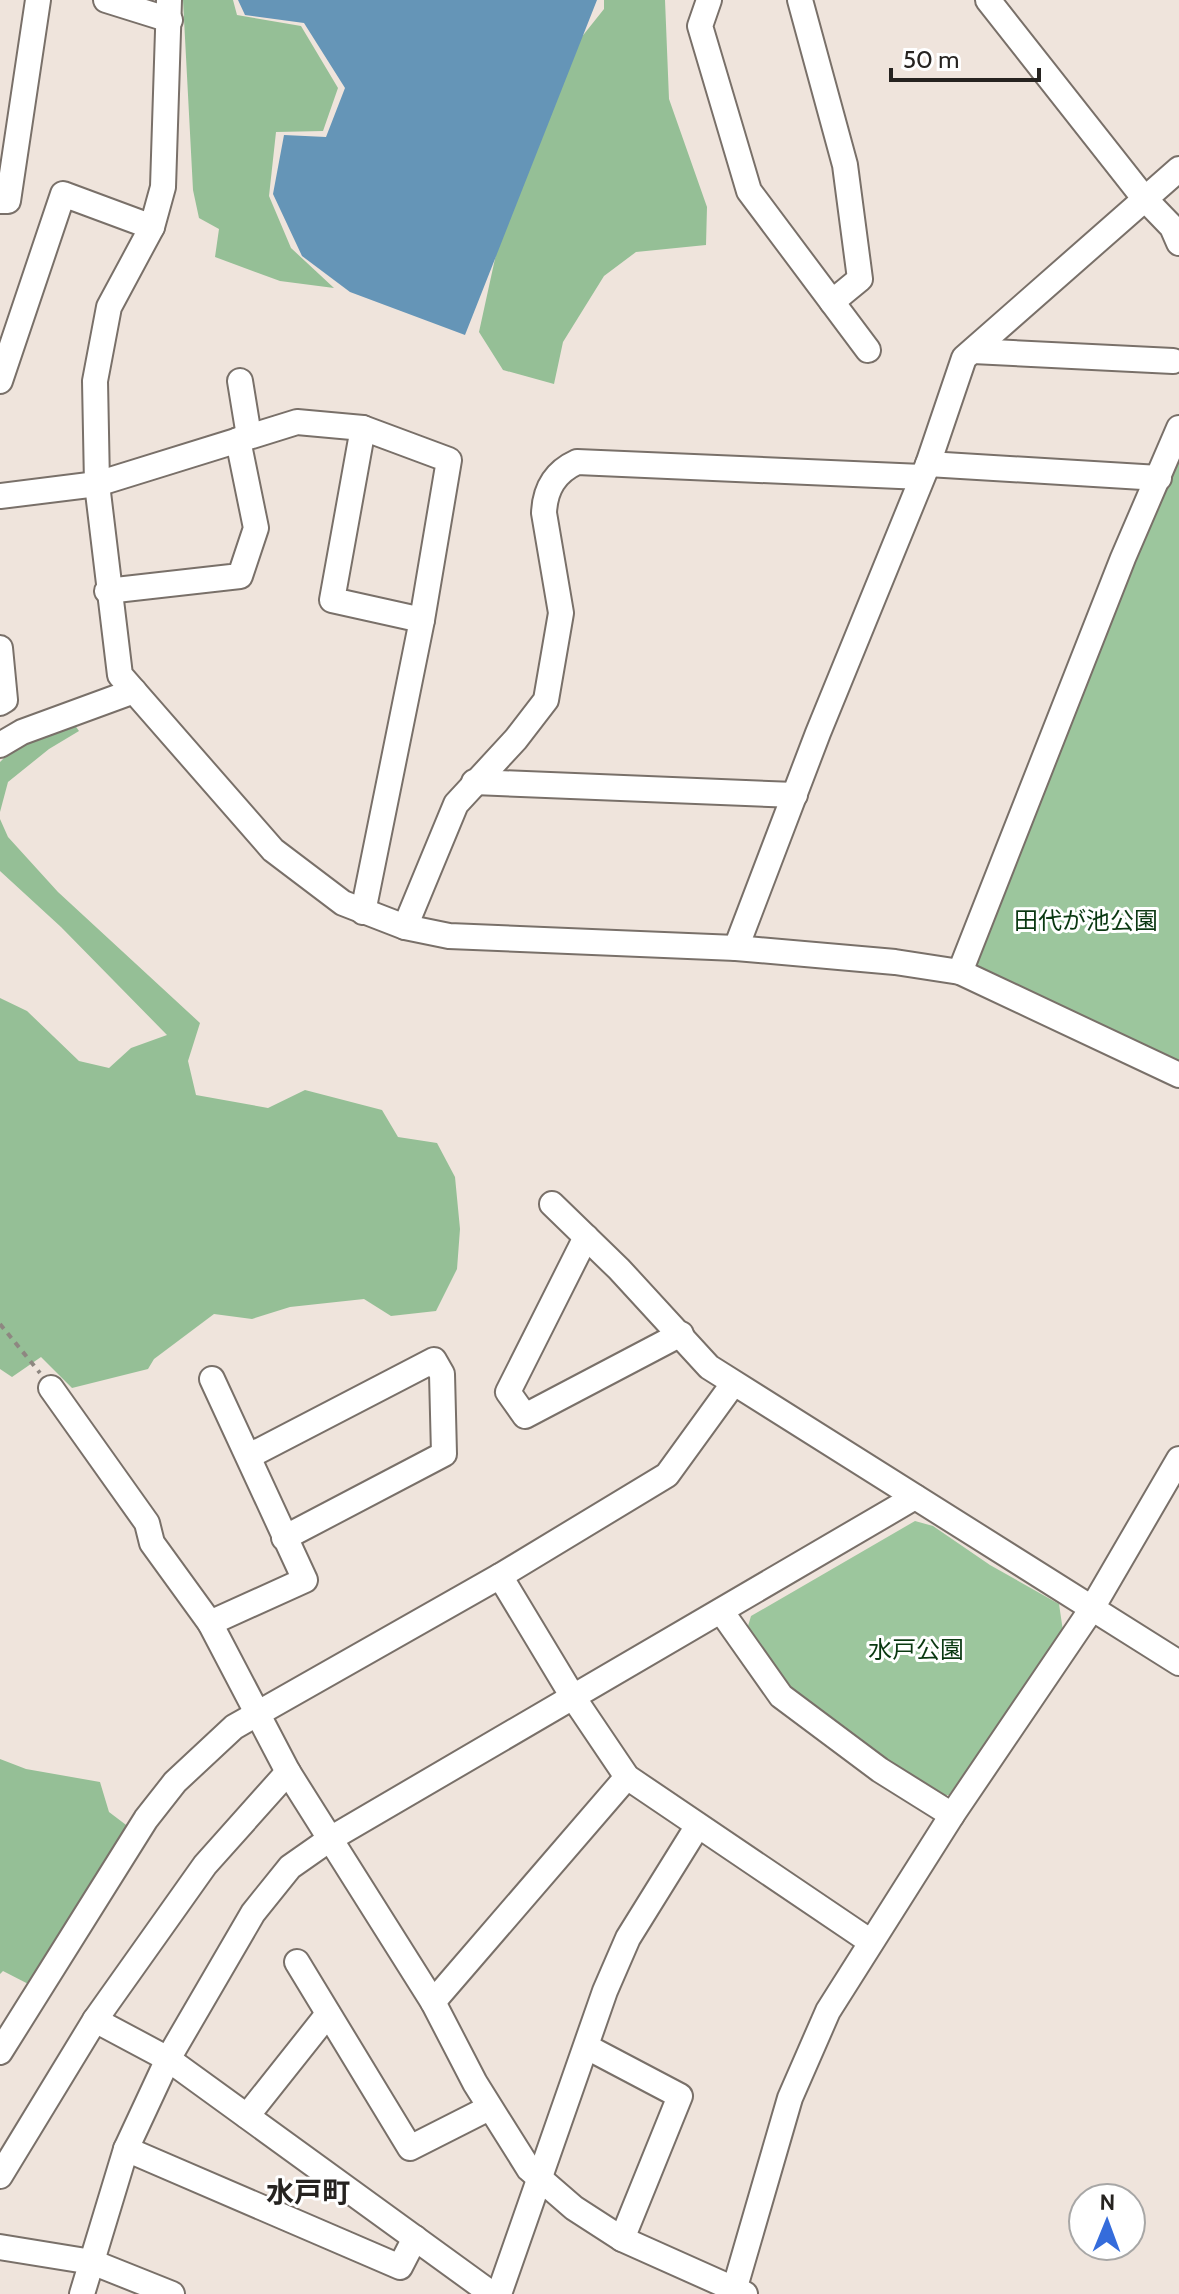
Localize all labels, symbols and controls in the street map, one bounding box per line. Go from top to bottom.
scale bar [891,32,1039,82]
text: 50 m [903,45,959,74]
park label: 田代が池公園 [1014,906,1158,935]
park label: 水戸公園 [868,1635,964,1664]
district label: 水戸町 [266,2175,350,2209]
north arrow [1067,2182,1147,2262]
text: N [1099,2189,1115,2216]

